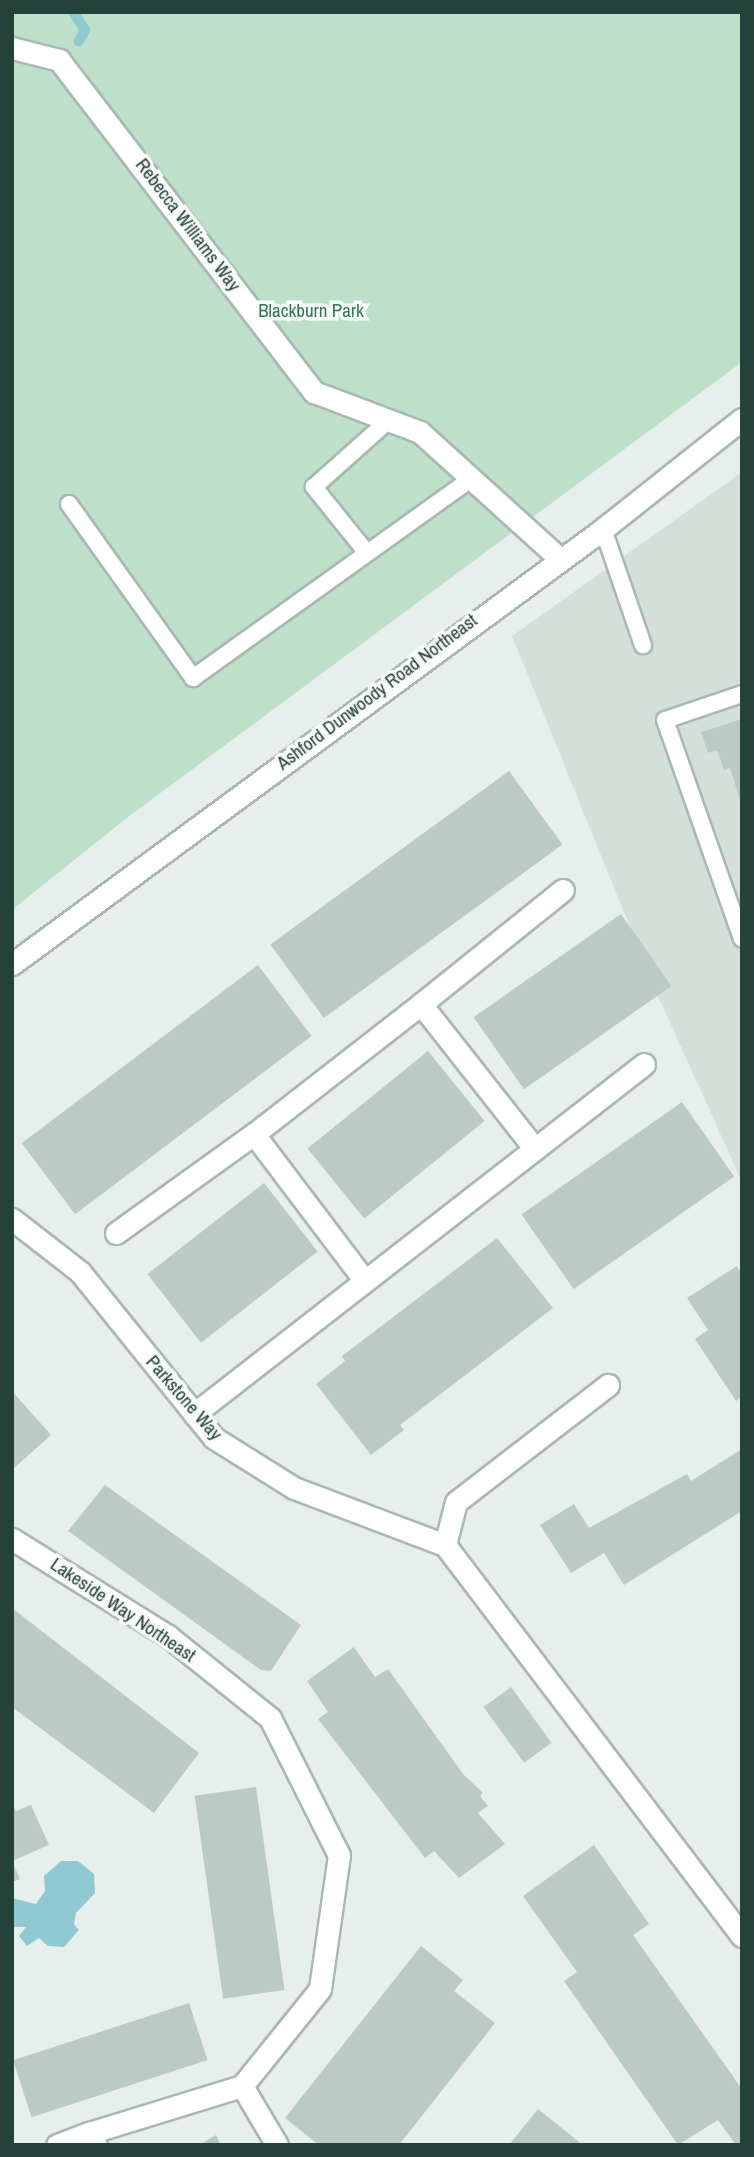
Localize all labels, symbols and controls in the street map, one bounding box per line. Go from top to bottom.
street label: Rebecca Williams Way [131,154,245,296]
park label: Blackburn Park [258,300,364,322]
street label: Ashford Dunwoody Road Northeast [272,609,482,775]
street label: Parkstone Way [141,1351,227,1445]
street label: Lakeside Way Northeast [46,1553,200,1667]

